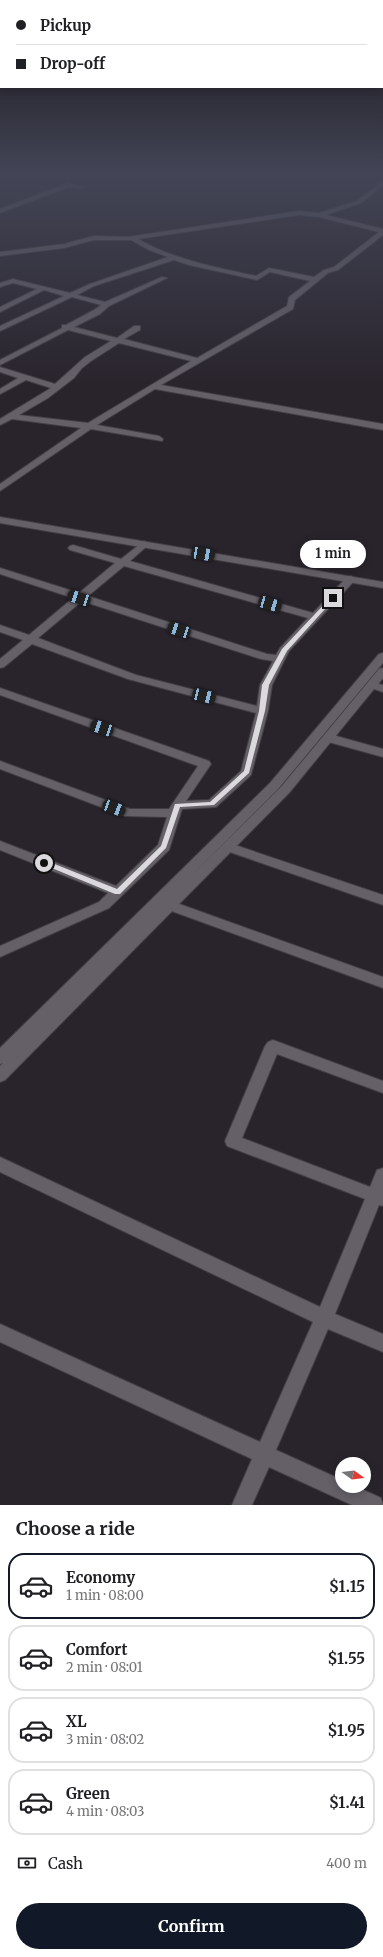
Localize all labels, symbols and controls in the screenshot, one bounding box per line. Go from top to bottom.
text: Pickup [40,16,91,35]
text: Drop-off [40,54,105,73]
callout: 1 min [300,540,366,568]
text: 1 min [315,545,351,562]
car [190,546,216,562]
car [66,589,92,607]
route end [324,589,342,607]
car [257,595,283,613]
car [166,621,192,639]
car [191,687,217,705]
car [89,718,115,738]
car [101,798,127,818]
route start [35,854,53,872]
north arrow [335,1457,371,1493]
map controls [335,1457,371,1493]
text: Choose a ride [16,1517,135,1540]
icon: car [18,1568,54,1604]
text: Economy [66,1568,135,1587]
text: $1.15 [329,1577,365,1596]
text: 1 min · 08:00 [66,1587,144,1604]
icon: car [18,1640,54,1676]
text: Comfort [66,1640,127,1659]
text: $1.55 [328,1649,365,1668]
text: 2 min · 08:01 [66,1659,143,1676]
icon: car [18,1712,54,1748]
text: XL [66,1712,87,1731]
text: $1.95 [328,1721,365,1740]
text: 3 min · 08:02 [66,1731,144,1748]
icon: car [18,1784,54,1820]
text: Green [66,1784,110,1803]
text: $1.41 [329,1793,365,1812]
text: 4 min · 08:03 [66,1803,144,1820]
icon: cash [16,1852,38,1874]
text: Cash [48,1854,83,1873]
text: 400 m [326,1855,367,1872]
button: Confirm [16,1903,367,1949]

